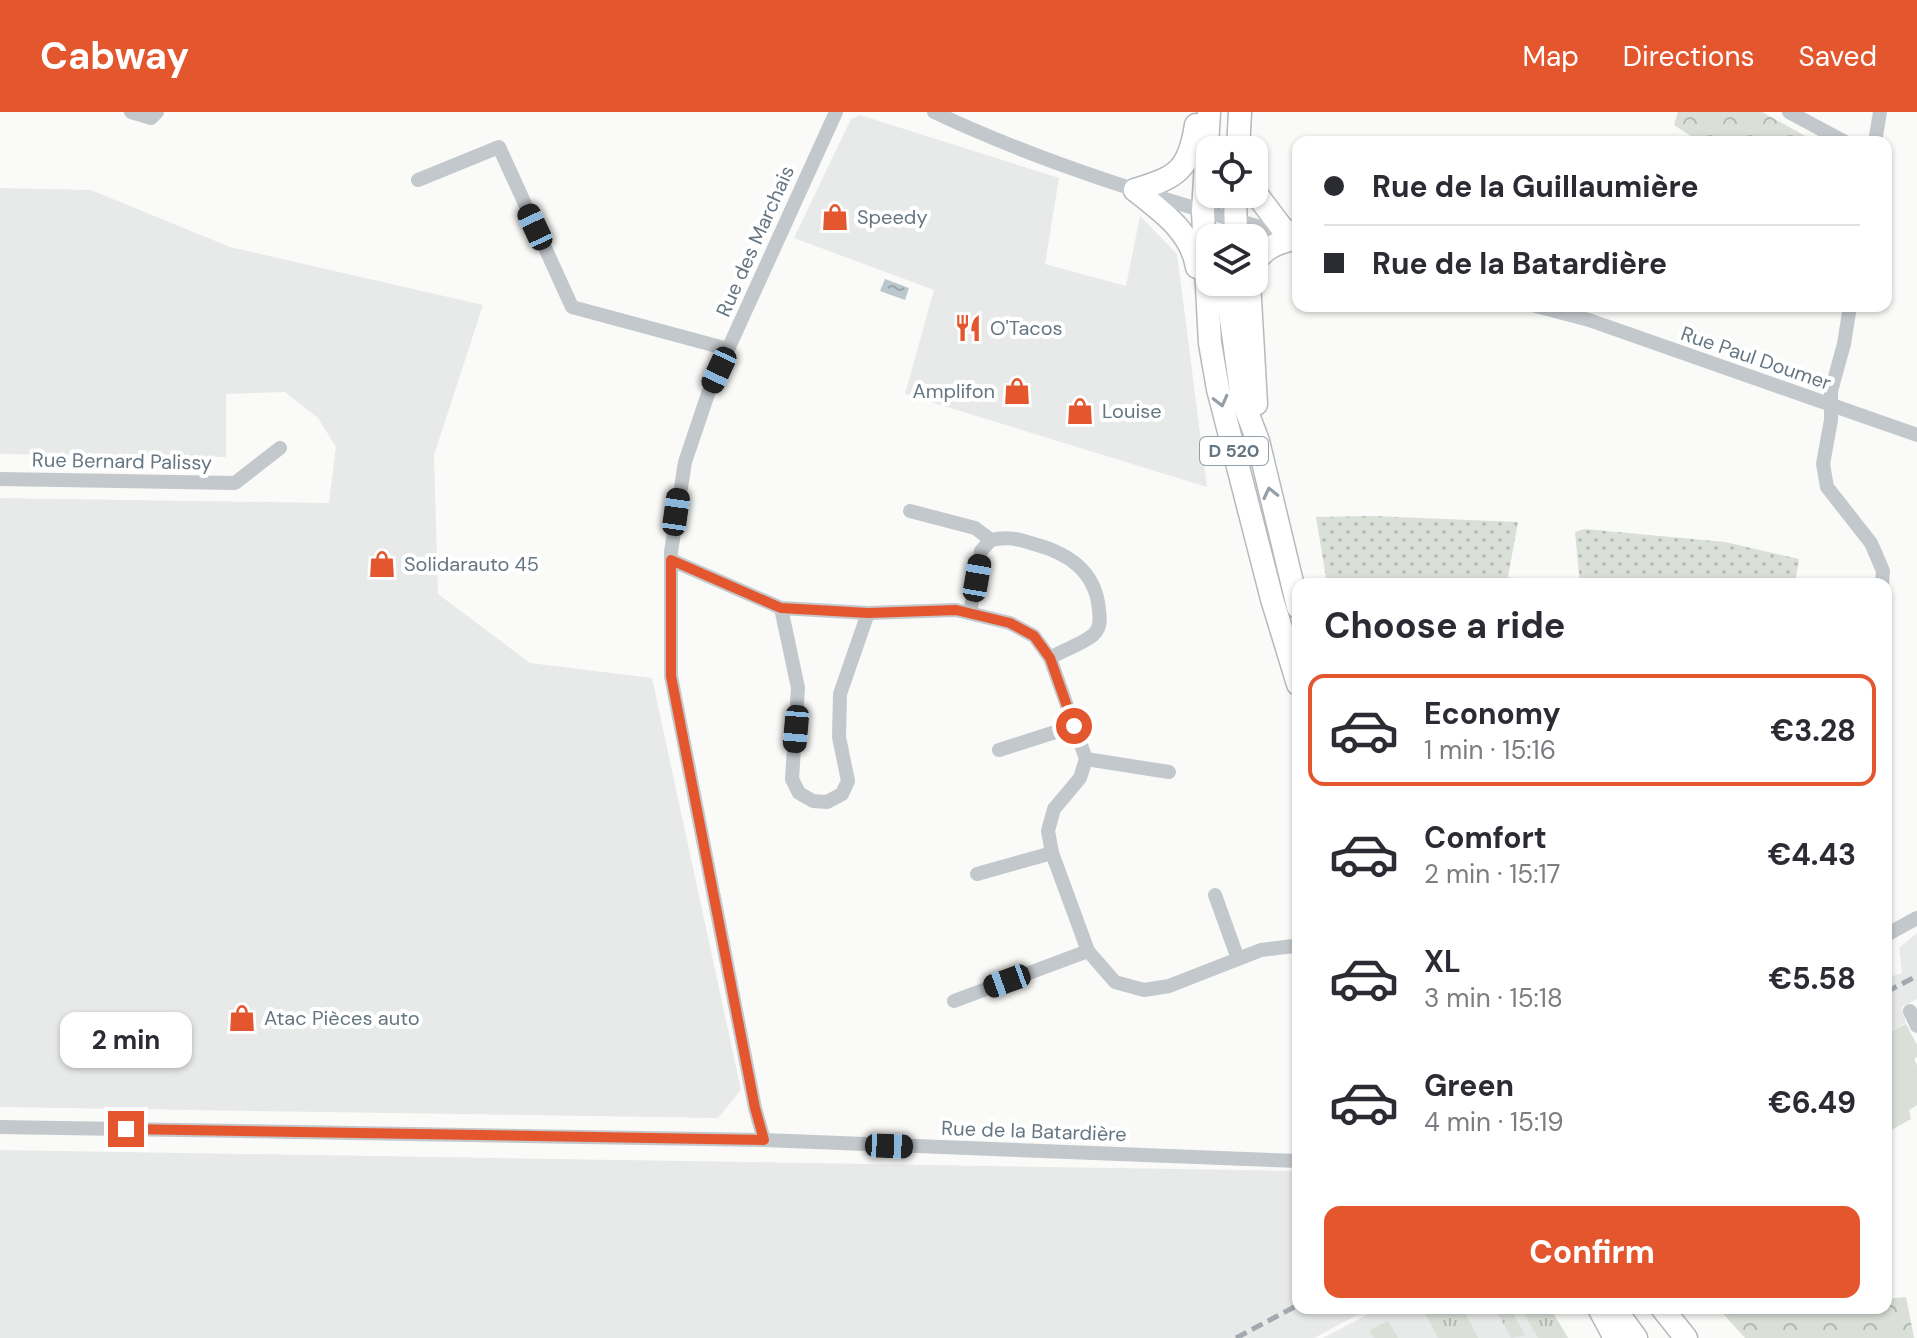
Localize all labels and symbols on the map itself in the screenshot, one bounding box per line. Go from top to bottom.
street label: Rue des Marchais [710,161,800,321]
car [514,200,556,254]
shop icon: Speedy [820,202,850,232]
place label: Speedy [857,204,928,230]
restaurant icon: O'Tacos [953,313,983,343]
place label: O'Tacos [990,315,1063,341]
street label: Rue Paul Doumer [1678,320,1834,396]
car [698,343,740,397]
shop icon: Amplifon [1002,376,1032,406]
place label: Amplifon [912,378,995,404]
one-way arrow [1211,393,1228,407]
shop icon: Louise [1065,396,1095,426]
place label: Louise [1102,398,1162,424]
road number: D 520 [1200,437,1268,465]
street label: Rue Bernard Palissy [32,446,212,476]
car [661,487,691,537]
one-way arrow [1263,487,1280,500]
shop icon: Solidarauto 45 [367,549,397,579]
place label: Solidarauto 45 [404,551,539,577]
car [961,552,993,604]
car [782,704,810,754]
route start [1056,708,1092,744]
car [980,962,1034,1000]
shop icon: Atac Pièces auto [227,1003,257,1033]
place label: Atac Pièces auto [264,1005,420,1031]
callout: 2 min [60,1013,192,1069]
route end [108,1111,144,1147]
street label: Rue de la Batardière [941,1115,1127,1147]
car [865,1133,913,1159]

